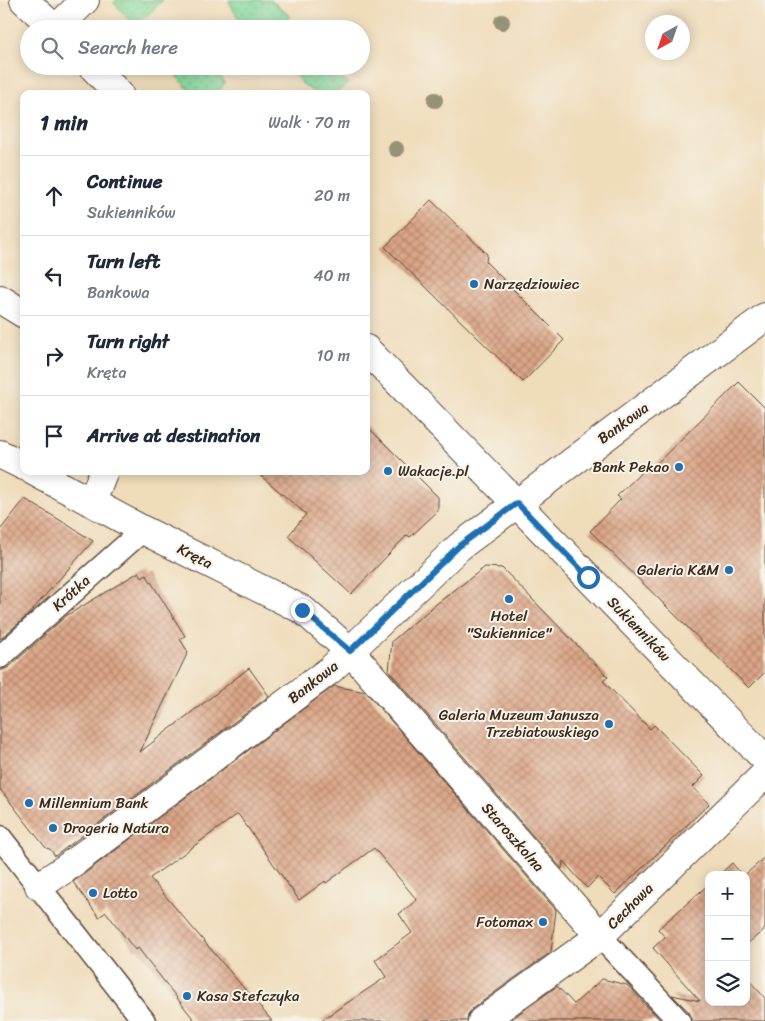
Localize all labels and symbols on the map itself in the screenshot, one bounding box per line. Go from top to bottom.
north arrow [645,15,690,60]
place label: Narzędziowiec [484,271,580,297]
marker: Narzędziowiec [468,278,480,290]
street label: Bankowa [592,395,655,451]
place label: Bank Pekao [592,454,669,480]
place label: Wakacje.pl [398,458,469,484]
marker: Bank Pekao [673,461,685,473]
marker: Wakacje.pl [382,465,394,477]
street label: Kręta [173,536,218,576]
place label: Galeria K&M [637,557,719,583]
marker: Galeria K&M [723,564,735,576]
route start [577,566,600,589]
street label: Krótka [46,568,97,618]
street label: Sukienników [601,590,678,668]
marker: Hotel "Sukiennice" [503,593,515,605]
route end [291,599,314,622]
place label: Hotel "Sukiennice" [467,603,552,646]
street label: Bankowa [282,653,344,710]
place label: Galeria Muzeum Janusza Trzebiatowskiego [439,702,599,745]
marker: Galeria Muzeum Janusza Trzebiatowskiego [603,718,615,730]
place label: Millennium Bank [39,790,150,816]
street label: Staroszkolna [475,796,551,878]
marker: Millennium Bank [23,797,35,809]
place label: Drogeria Natura [63,815,169,841]
marker: Drogeria Natura [47,822,59,834]
street label: Cechowa [600,876,660,936]
place label: Lotto [103,880,138,906]
marker: Lotto [87,887,99,899]
place label: Fotomax [476,909,533,935]
marker: Fotomax [537,916,549,928]
place label: Kasa Stefczyka [197,983,300,1009]
marker: Kasa Stefczyka [181,990,193,1002]

